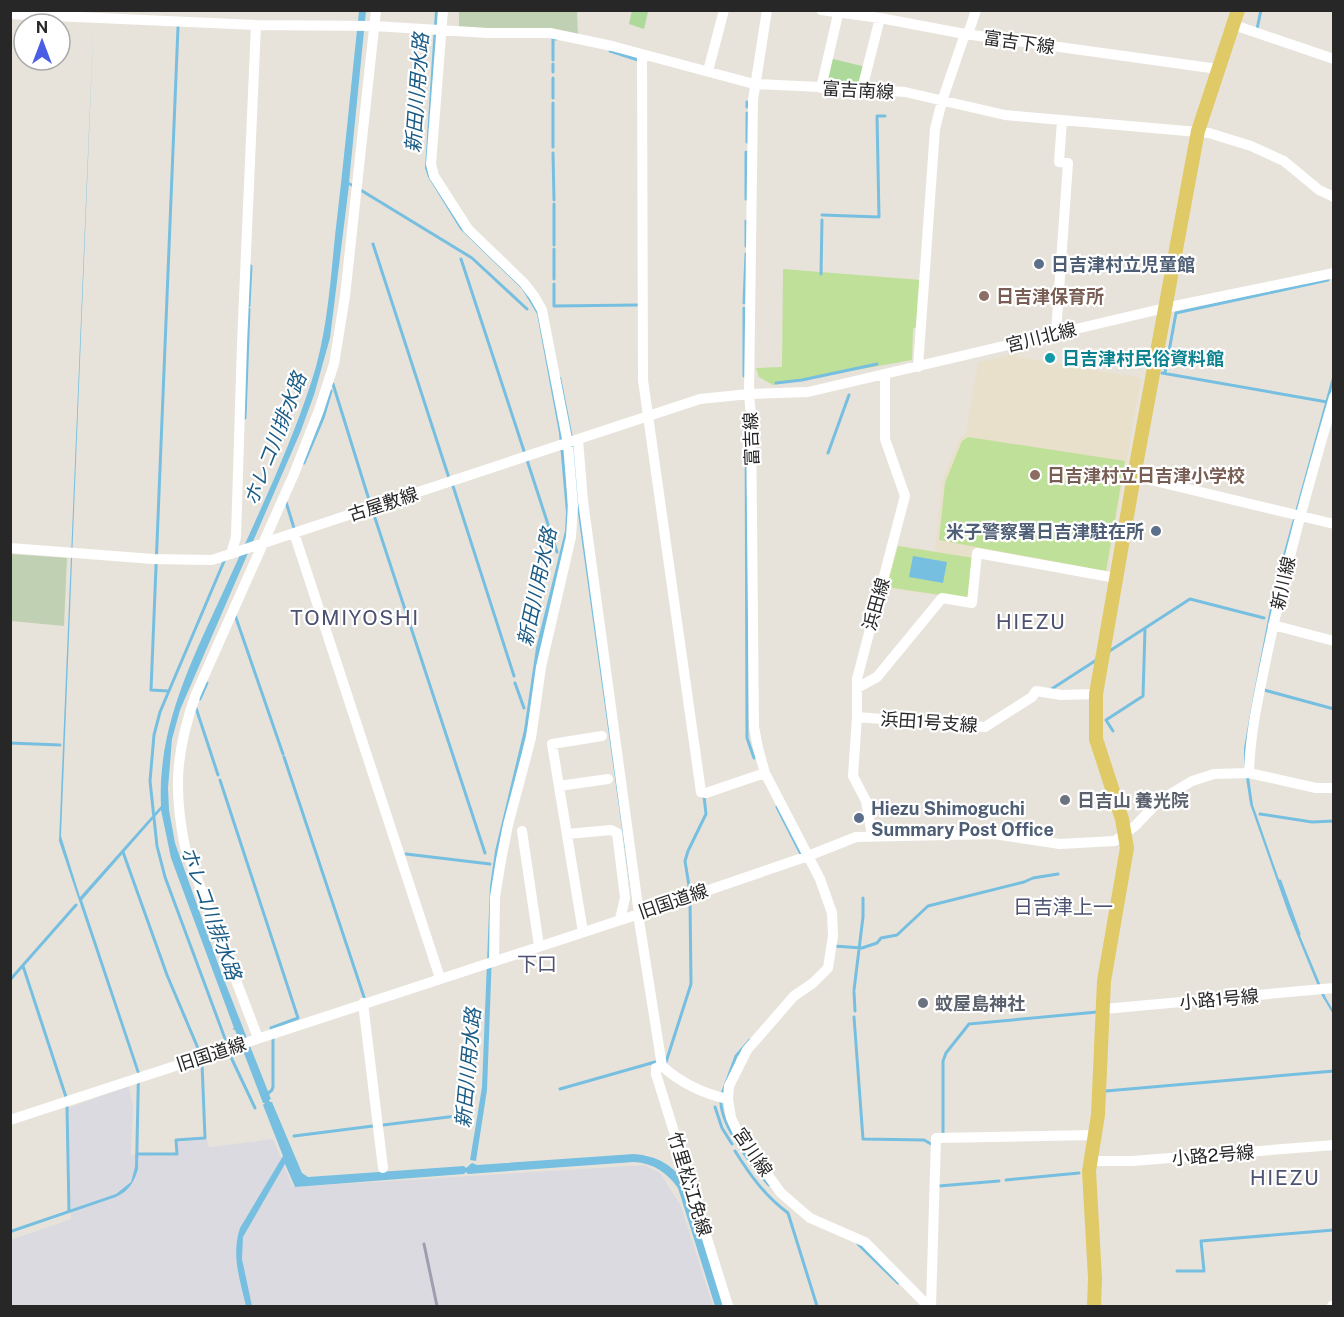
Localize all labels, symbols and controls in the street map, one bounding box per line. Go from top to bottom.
north arrow [12,12,72,72]
text: N [36,18,48,37]
street label: 富吉下線 [982,27,1056,57]
water label: 新田川用水路 [401,30,433,154]
street label: 富吉南線 [821,78,895,102]
place label: 日吉津村立児童館 [1051,254,1195,275]
marker: 日吉津村立児童館 [1032,257,1046,271]
place label: 日吉津保育所 [996,286,1104,307]
marker: 日吉津保育所 [977,289,991,303]
street label: 宮川北線 [1004,318,1078,356]
place label: 日吉津村民俗資料館 [1062,348,1224,369]
marker: 日吉津村民俗資料館 [1043,351,1057,365]
water label: ホレコ川排水路 [239,367,312,509]
street label: 富吉線 [740,412,762,466]
place label: 日吉津村立日吉津小学校 [1047,465,1245,486]
marker: 日吉津村立日吉津小学校 [1028,468,1042,482]
street label: 古屋敷線 [346,483,420,525]
place label: 米子警察署日吉津駐在所 [946,521,1144,542]
water label: 新田川用水路 [513,524,562,648]
marker: 米子警察署日吉津駐在所 [1149,524,1163,538]
street label: 新川線 [1267,554,1299,612]
street label: 浜田線 [858,575,894,633]
district label: TOMIYOSHI [290,605,420,630]
district label: HIEZU [996,609,1066,634]
street label: 浜田1号支線 [880,708,978,736]
place label: 日吉山 養光院 [1077,790,1189,811]
marker: 日吉山 養光院 [1058,793,1072,807]
place label: Hiezu Shimoguchi Summary Post Office [871,798,1054,840]
marker: Hiezu Shimoguchi Summary Post Office [852,811,866,825]
water label: ホレコ川排水路 [176,843,247,985]
street label: 旧国道線 [636,879,710,923]
district label: 日吉津上一 [1013,895,1113,919]
district label: 下口 [517,952,557,976]
street label: 小路1号線 [1179,985,1259,1013]
place label: 蚊屋島神社 [935,993,1025,1014]
marker: 蚊屋島神社 [916,996,930,1010]
water label: 新田川用水路 [451,1005,485,1129]
street label: 旧国道線 [174,1033,248,1075]
street label: 宮川線 [729,1124,777,1180]
street label: 竹里松江免線 [664,1129,716,1239]
street label: 小路2号線 [1171,1141,1255,1169]
district label: HIEZU [1250,1165,1320,1190]

